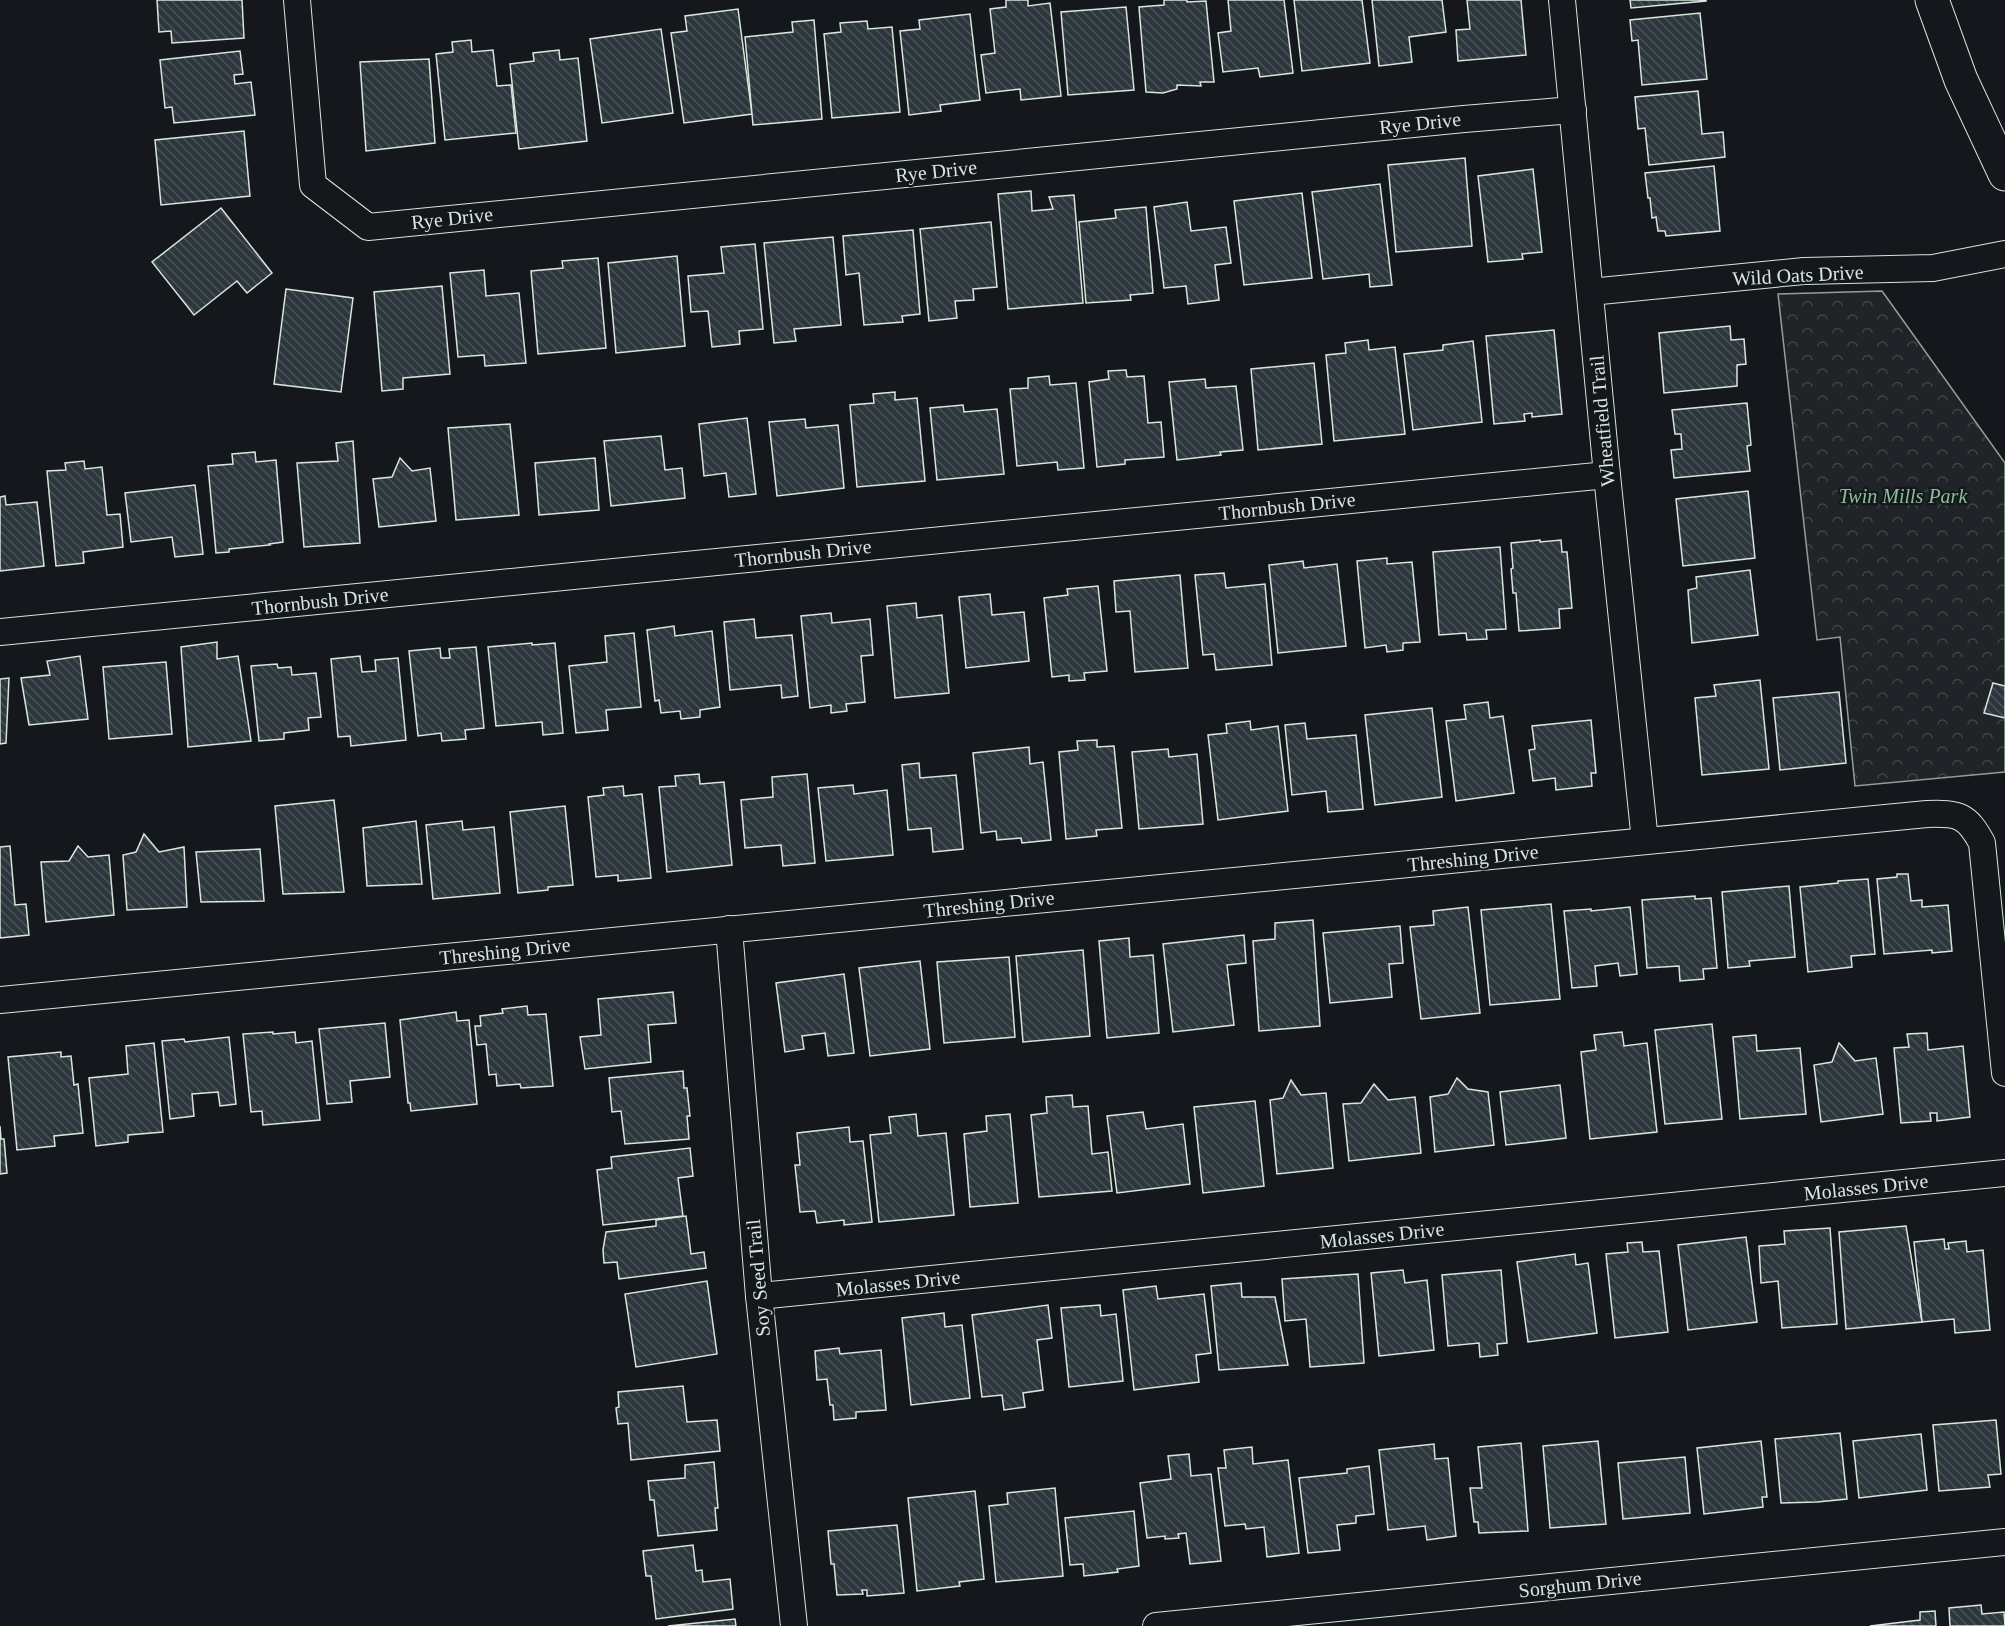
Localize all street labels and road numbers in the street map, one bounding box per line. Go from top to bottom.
street label: Rye Drive [1378,108,1462,139]
street label: Rye Drive [894,156,978,187]
street label: Rye Drive [410,203,494,234]
street label: Wild Oats Drive [1732,261,1864,289]
street label: Wheatfield Trail [1585,354,1619,488]
street label: Thornbush Drive [1218,488,1356,524]
street label: Thornbush Drive [734,535,872,571]
street label: Thornbush Drive [251,583,389,619]
street label: Threshing Drive [1406,840,1540,877]
street label: Threshing Drive [922,886,1056,923]
street label: Threshing Drive [438,933,572,970]
street label: Molasses Drive [1803,1170,1929,1204]
street label: Soy Seed Trail [742,1218,775,1338]
street label: Molasses Drive [1319,1218,1445,1252]
street label: Molasses Drive [835,1266,961,1300]
street label: Sorghum Drive [1517,1567,1643,1602]

